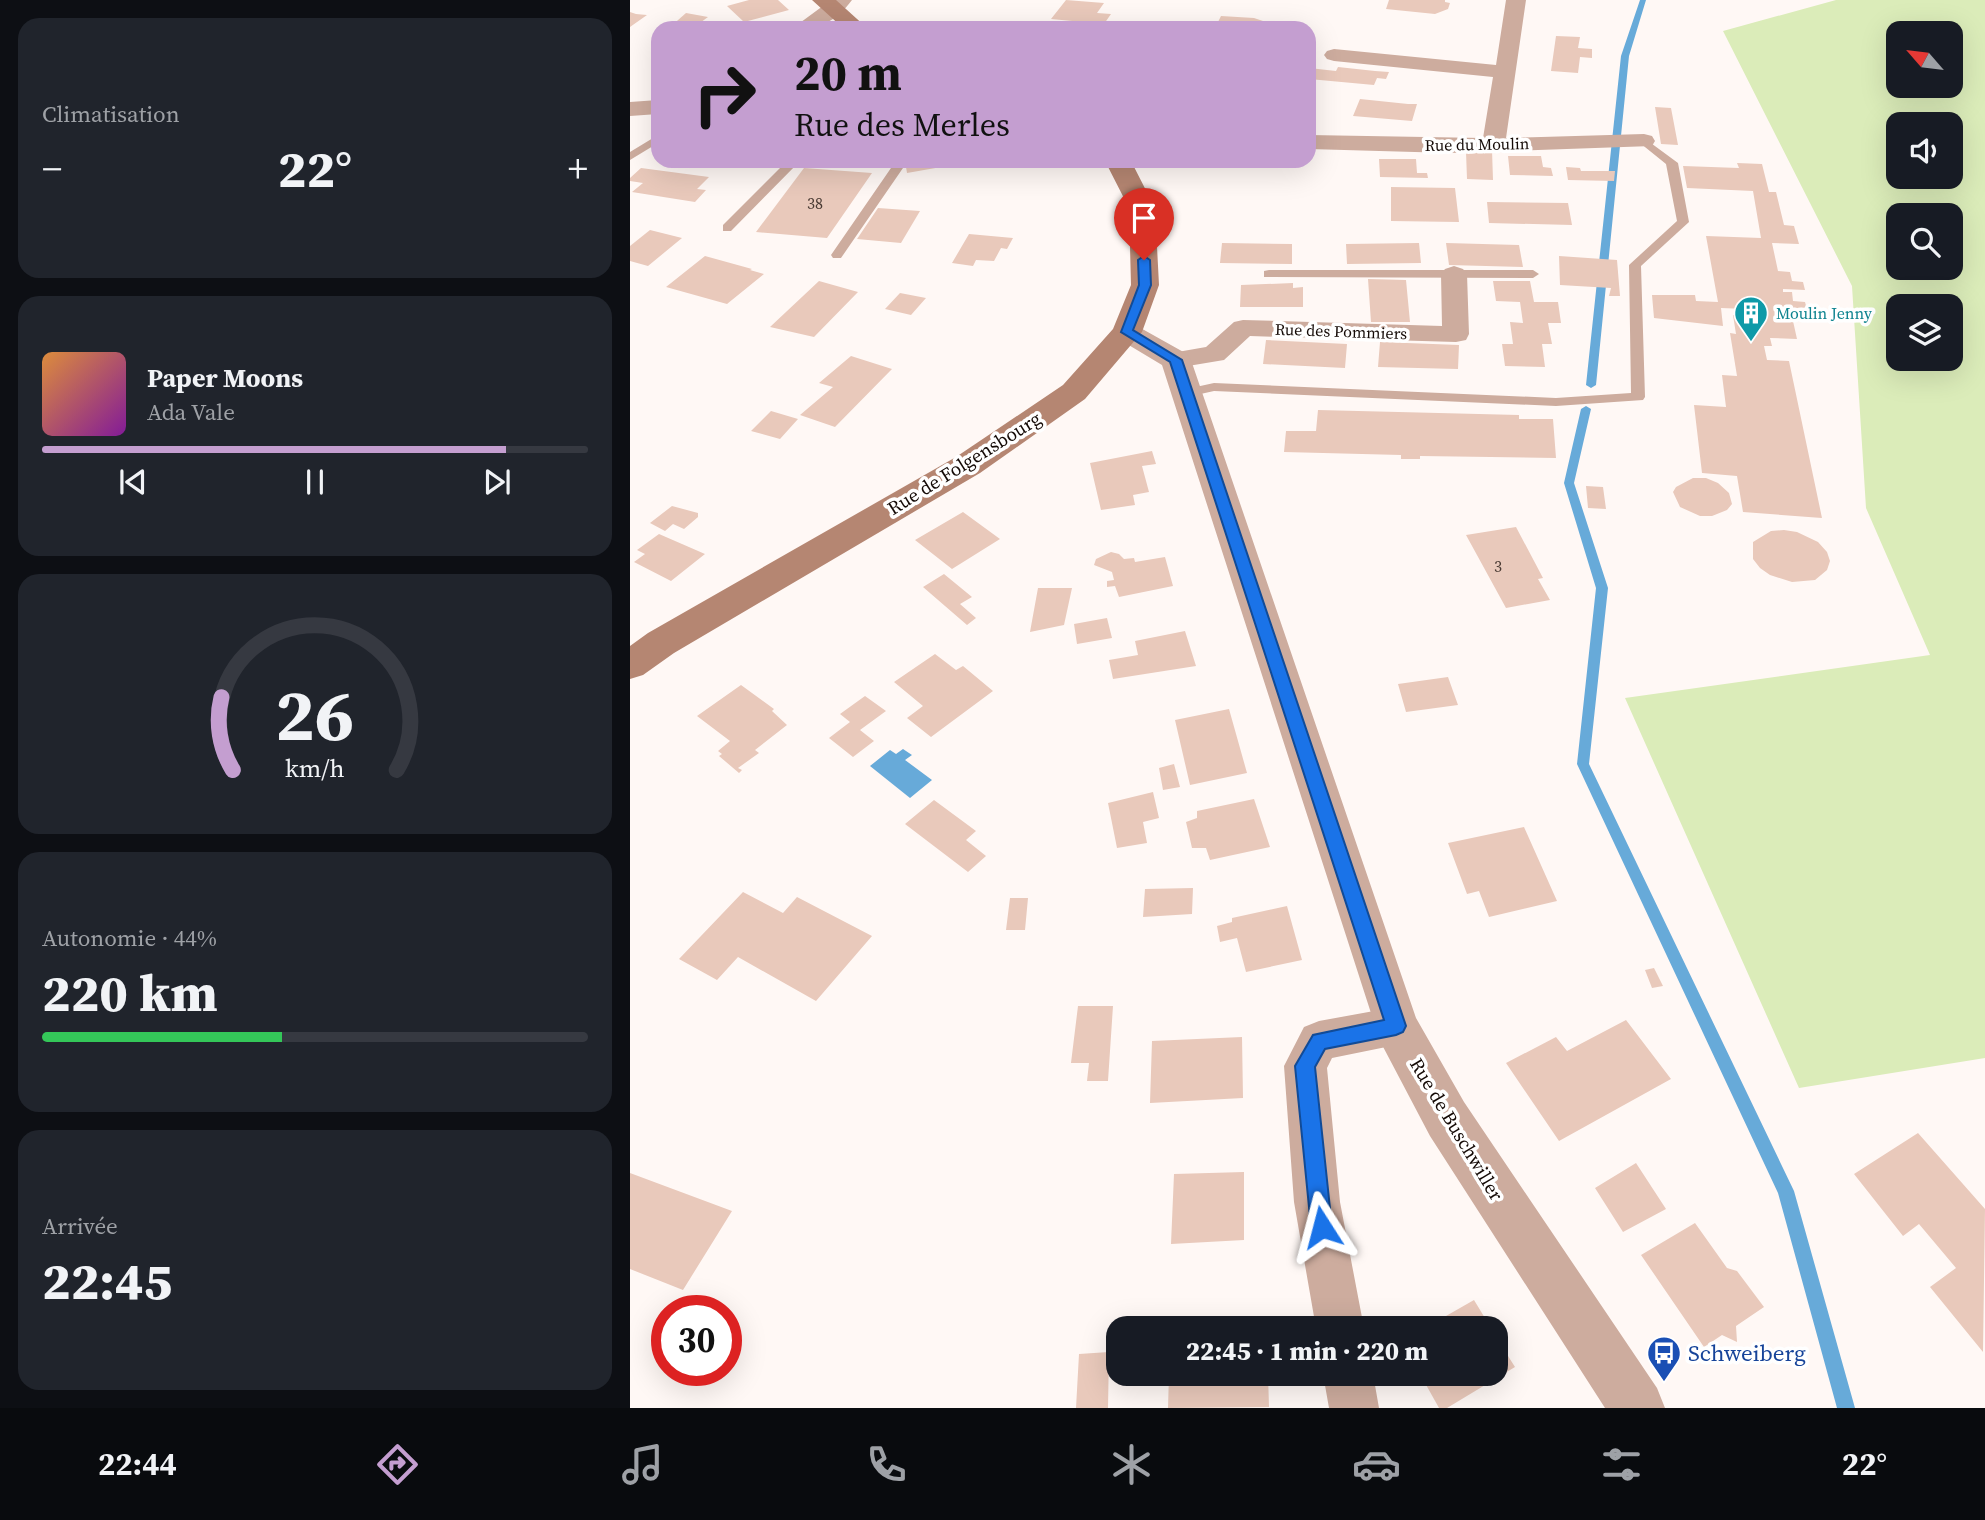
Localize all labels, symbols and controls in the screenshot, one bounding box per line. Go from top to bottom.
north arrow [1886,21,1964,98]
map controls [1886,21,1963,371]
text: 20 m [794,39,902,106]
icon: right [679,49,770,140]
text: Climatisation [42,98,180,130]
text: Rue des Merles [794,103,1010,147]
button: sound [1886,112,1963,189]
street label: Rue du Moulin [1425,132,1530,156]
text: 22° [278,133,352,204]
text: − [42,143,62,195]
text: + [568,143,588,195]
pin [1114,188,1174,260]
house number: 38 [807,192,823,214]
icon: arrive [1125,199,1163,237]
button: search [1886,203,1963,280]
building icon: Moulin Jenny [1732,294,1770,343]
button: layers [1886,294,1963,371]
place label: Moulin Jenny [1776,302,1873,324]
street label: Rue des Pommiers [1274,318,1408,344]
text: Paper Moons [147,360,303,396]
text: Ada Vale [147,396,235,428]
street label: Rue de Folgensbourg [882,405,1046,521]
icon: previous [114,463,152,501]
icon: pause [296,463,334,501]
icon: next [478,463,516,501]
house number: 3 [1494,555,1502,577]
text: 26 [276,665,354,764]
text: km/h [285,751,345,785]
text: Autonomie · 44% [42,922,217,954]
text: 220 km [42,957,218,1028]
street label: Rue de Buschwiller [1404,1053,1510,1205]
position arrow [1285,1190,1359,1264]
text: Arrivée [42,1210,118,1242]
text: 22:45 [42,1245,172,1316]
speed limit sign: 30 [651,1295,742,1386]
text: 22:45 · 1 min · 220 m [1186,1333,1428,1369]
bus stop icon: Schweiberg [1645,1334,1683,1383]
place label: Schweiberg [1688,1337,1806,1369]
icon: directions [373,1440,422,1489]
icon: music [618,1440,667,1489]
icon: phone [862,1440,911,1489]
icon: climate [1107,1440,1156,1489]
icon: car [1352,1440,1401,1489]
icon: filters [1597,1440,1646,1489]
text: 22:44 [98,1442,177,1486]
text: 22° [1842,1442,1887,1486]

